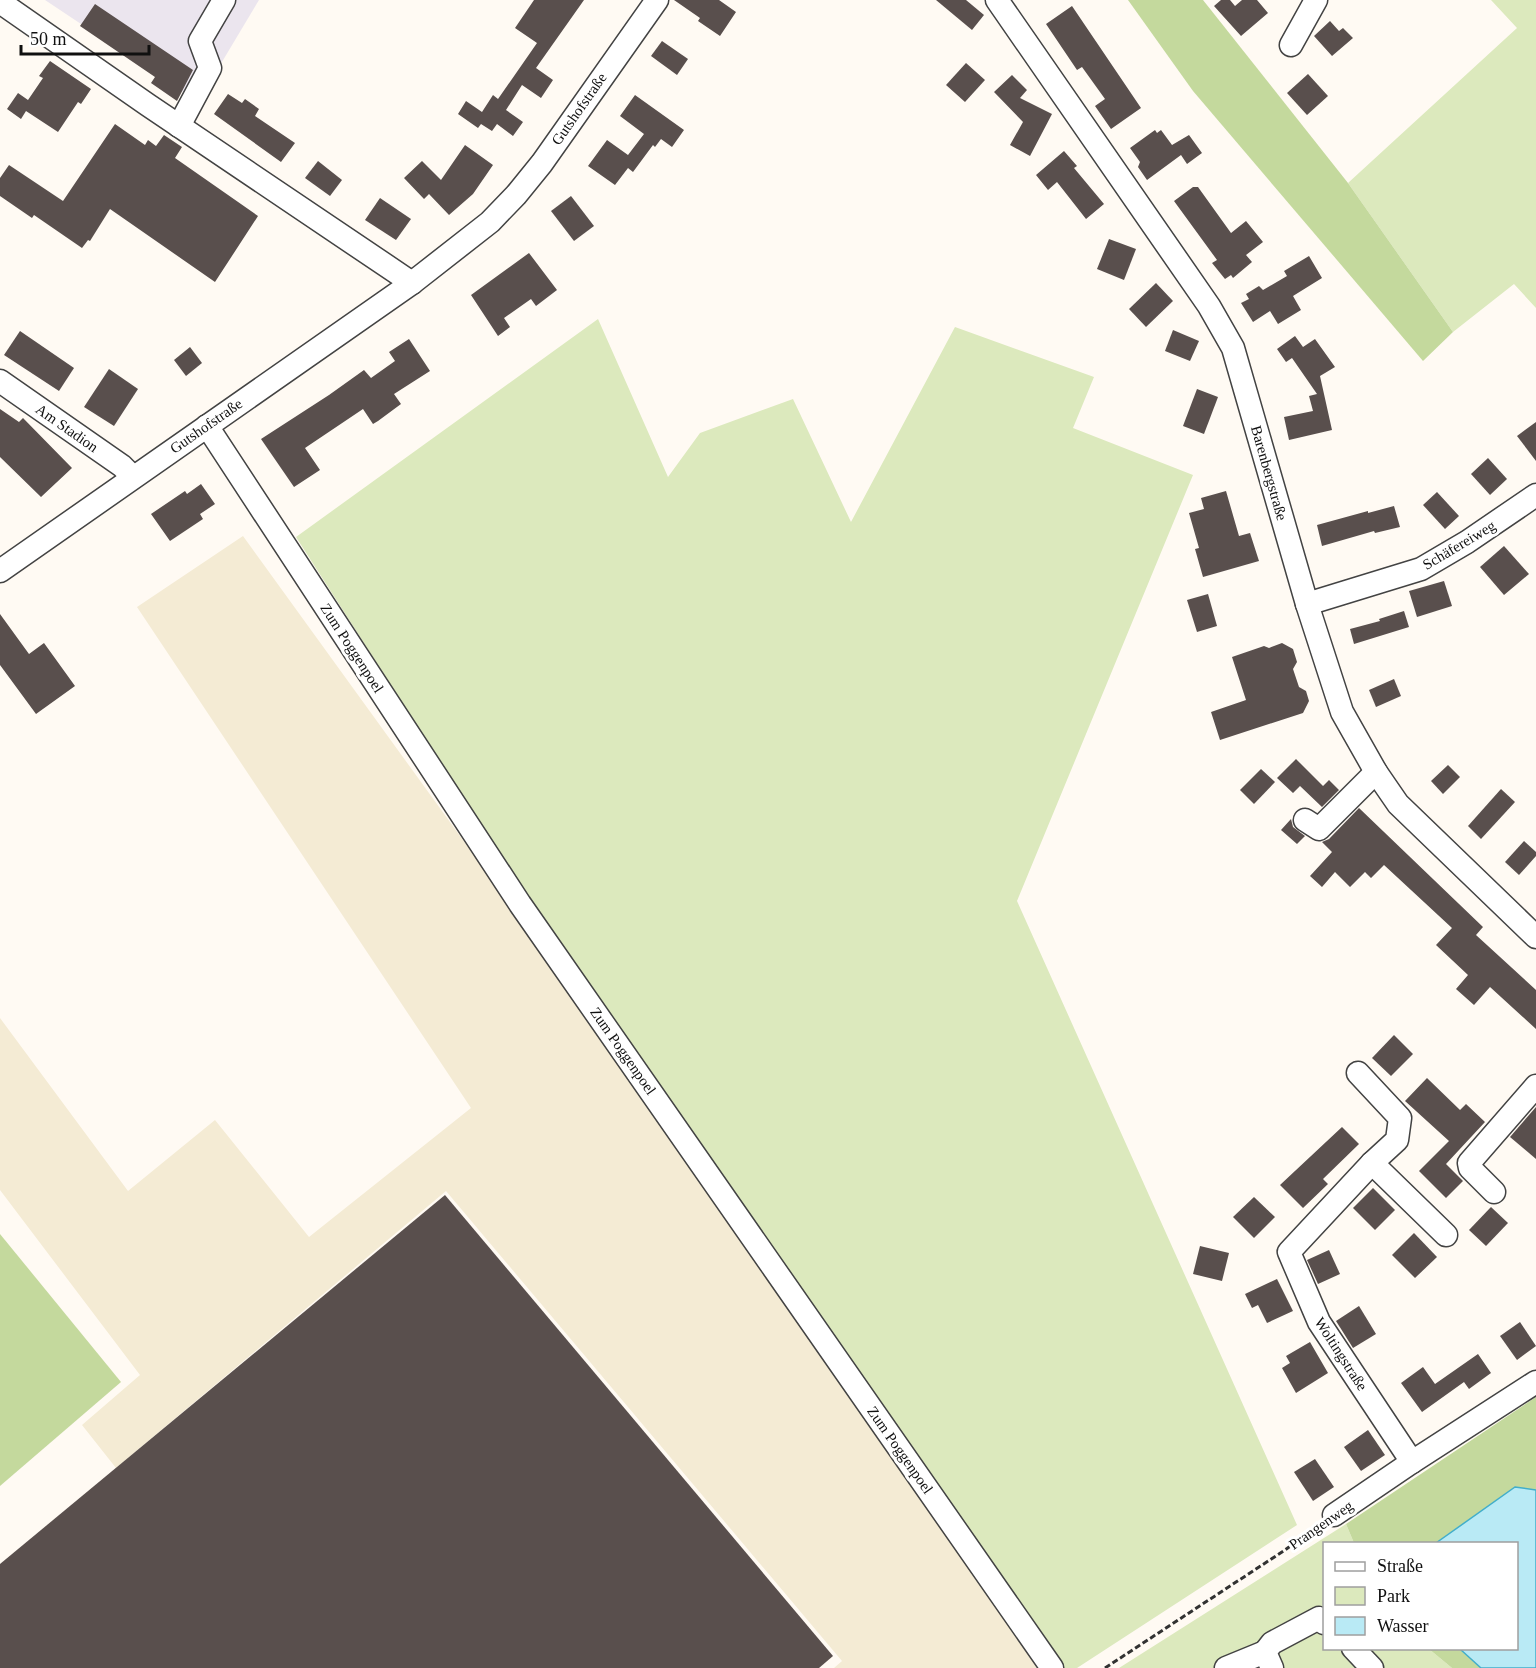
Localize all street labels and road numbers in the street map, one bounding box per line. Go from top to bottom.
street label: Gutshofstraße [548,70,610,148]
street label: Gutshofstraße [167,395,245,457]
street label: Am Stadion [33,401,102,456]
street label: Barenbergstraße [1248,424,1290,523]
street label: Schäfereiweg [1420,517,1499,573]
street label: Zum Poggenpoel [317,600,387,696]
street label: Zum Poggenpoel [587,1004,659,1098]
street label: Woltingstraße [1311,1315,1371,1394]
street label: Zum Poggenpoel [864,1403,936,1497]
street label: Prangenweg [1286,1497,1356,1553]

